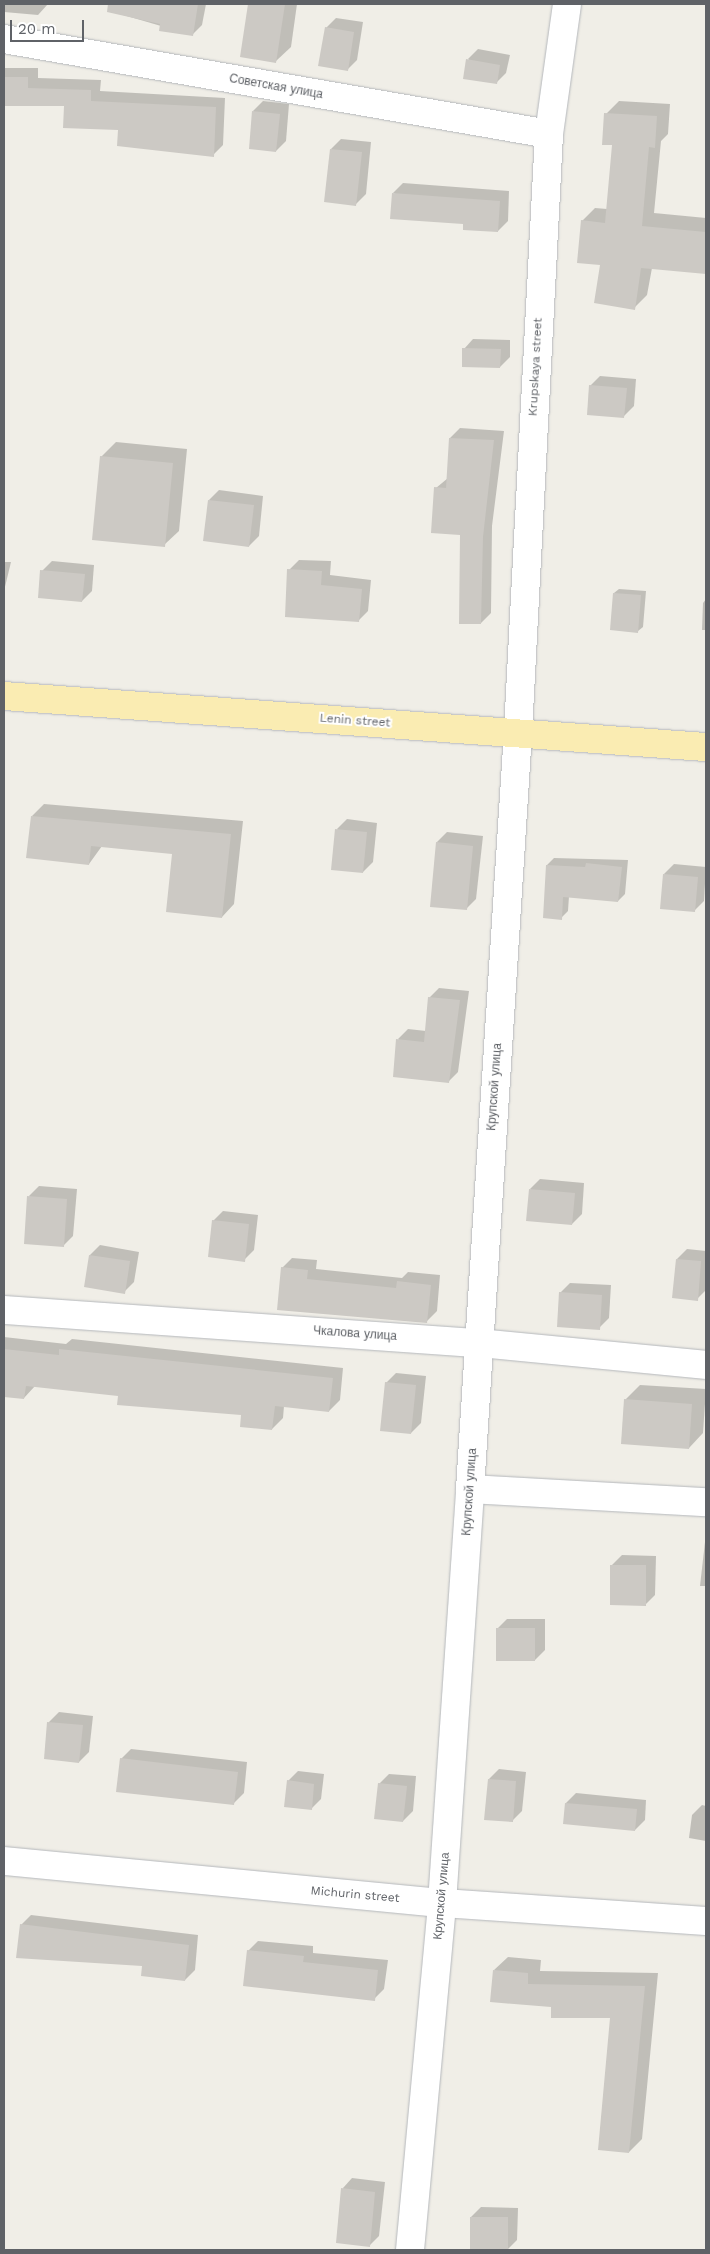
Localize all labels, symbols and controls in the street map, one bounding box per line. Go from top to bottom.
scale bar [12,10,86,42]
text: 20 m [18,20,56,38]
street label: Советская улица [228,72,324,102]
street label: Krupskaya street [526,317,546,417]
street label: Lenin street [319,711,391,731]
street label: Крупской улица [485,1043,505,1131]
street label: Чкалова улица [313,1324,397,1344]
street label: Крупской улица [460,1448,480,1536]
street label: Крупской улица [431,1852,453,1940]
street label: Michurin street [310,1884,400,1906]

